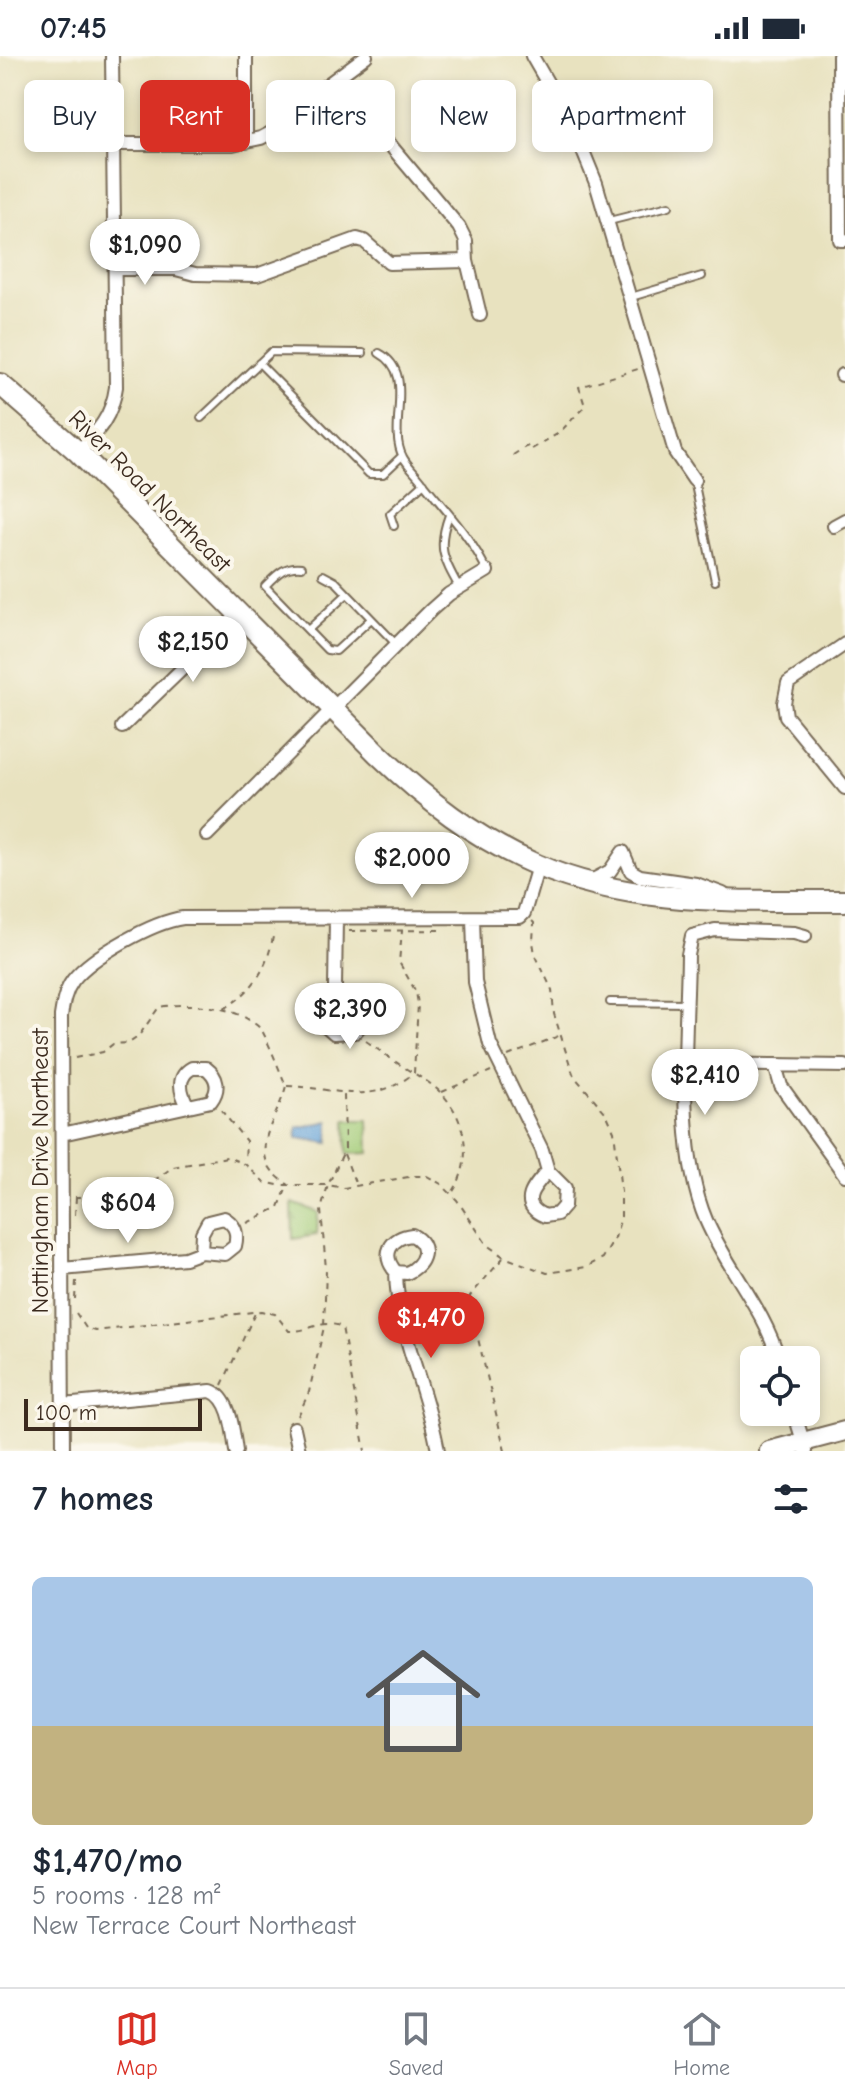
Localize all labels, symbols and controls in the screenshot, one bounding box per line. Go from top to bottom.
text: 07:45 [40,11,107,46]
chip: Buy [24,80,124,152]
chip: Rent [140,80,250,152]
chip: Filters [266,80,395,152]
chip: New [411,80,516,152]
chip: Apartment [532,80,713,152]
pin: $1,090 [80,219,210,287]
text: $1,090 [108,230,182,260]
street label: River Road Northeast [63,404,238,579]
pin: $2,150 [128,616,258,684]
text: $2,150 [157,627,229,657]
pin: $2,000 [347,832,477,900]
text: $2,000 [373,843,451,873]
pin: $2,390 [285,983,415,1051]
text: $2,390 [313,994,387,1024]
street label: Nottingham Drive Northeast [26,1027,54,1314]
pin: $2,410 [640,1049,770,1117]
text: $2,410 [670,1060,740,1090]
pin: $604 [81,1177,175,1245]
text: $604 [100,1188,156,1218]
pin: $1,470 [366,1292,496,1360]
text: $1,470 [396,1303,466,1333]
map controls [740,1346,820,1426]
button: locate [740,1346,820,1426]
scale bar [24,1395,202,1431]
text: 100 m [36,1400,97,1426]
icon: filters [769,1477,813,1521]
text: 7 homes [32,1479,153,1519]
icon: home [351,1629,495,1773]
text: $1,470/mo [32,1841,183,1881]
text: 5 rooms · 128 m² [32,1881,220,1911]
text: New Terrace Court Northeast [32,1911,355,1941]
tab: Map [115,2007,159,2081]
tab: Saved [389,2007,444,2081]
tab: Home [673,2007,730,2081]

